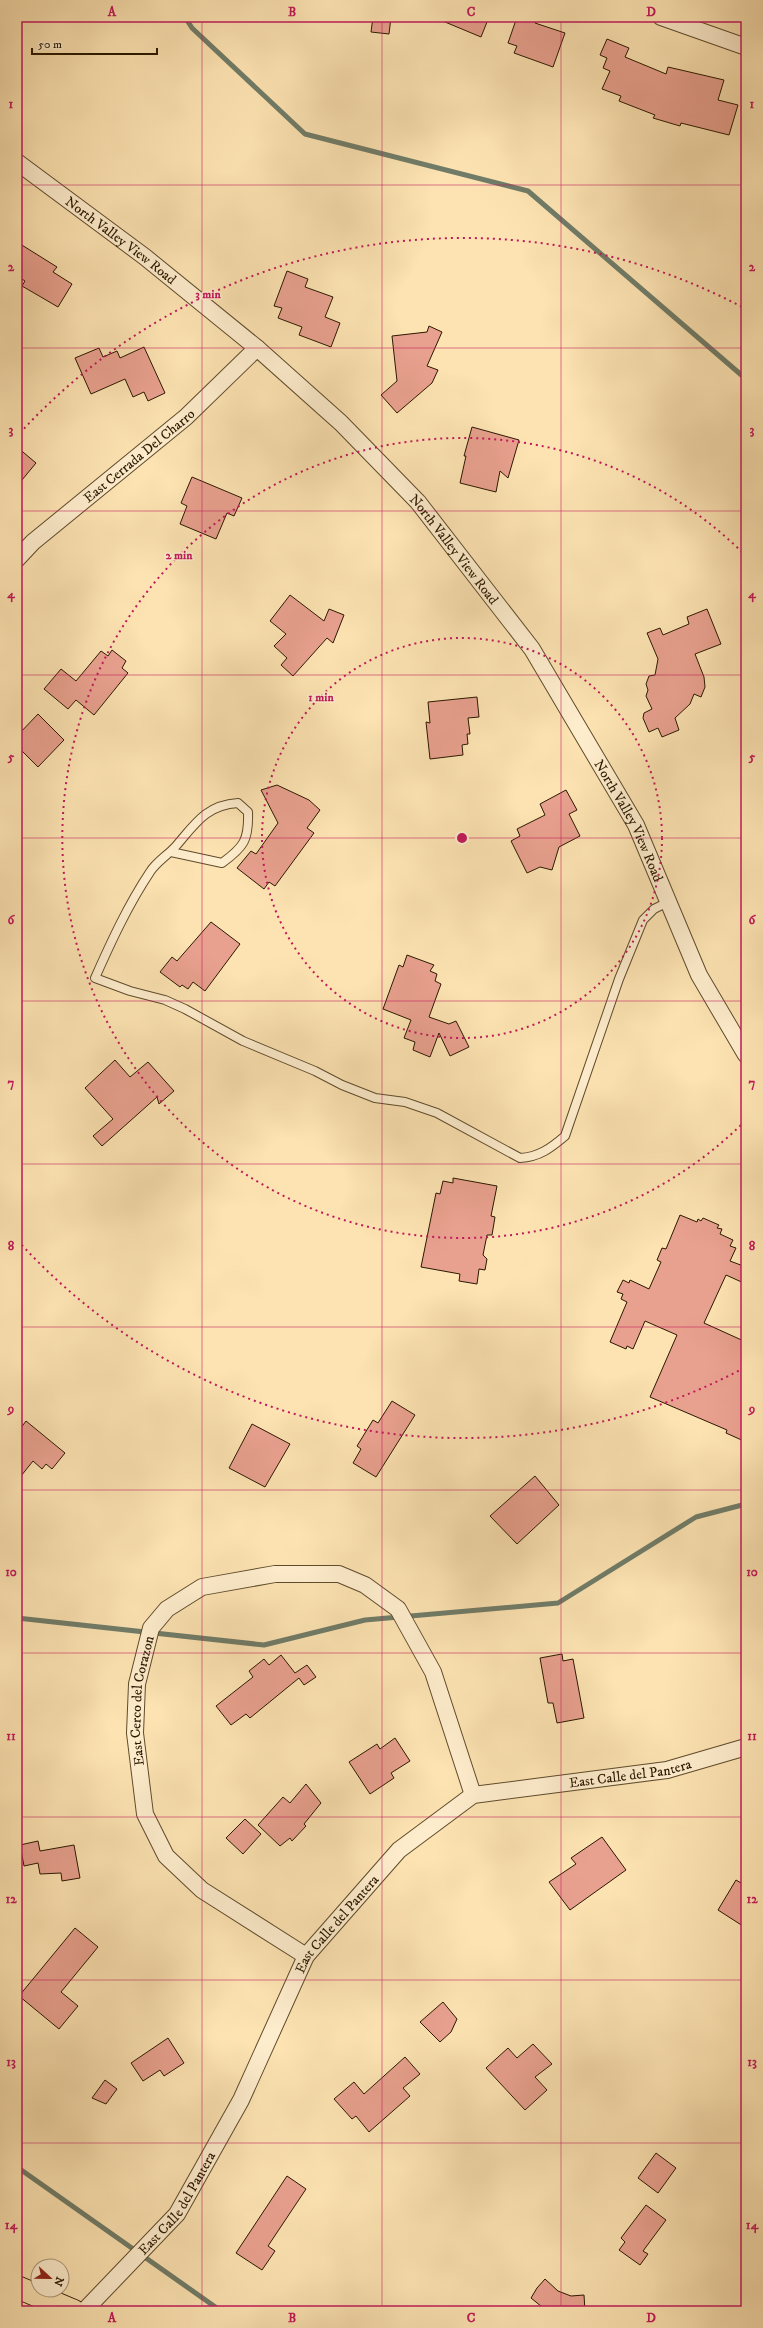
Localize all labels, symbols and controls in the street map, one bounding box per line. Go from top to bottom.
text: A [107,4,117,20]
text: B [288,4,296,20]
text: C [467,4,476,20]
text: D [646,4,656,20]
scale bar [32,30,157,56]
text: 50 m [38,37,62,52]
text: 1 [9,96,14,112]
text: 1 [750,96,755,112]
street label: North Valley View Road [61,193,180,289]
text: 2 [8,259,15,275]
text: 2 [749,259,756,275]
text: 3 min [195,287,221,302]
street label: East Cerrada Del Charro [80,405,199,507]
text: 3 [9,422,14,438]
text: 3 [750,422,755,438]
street label: North Valley View Road [405,491,502,608]
text: 2 min [166,548,193,563]
text: 4 [6,586,15,603]
text: 4 [747,586,756,603]
text: 1 min [308,690,334,705]
text: 5 [7,749,15,765]
text: 5 [748,749,756,765]
street label: North Valley View Road [589,757,667,885]
centre of rings [455,831,469,845]
text: 6 [8,912,16,928]
text: 6 [749,912,757,928]
text: 7 [8,1075,15,1091]
text: 7 [749,1075,756,1091]
text: 8 [8,1238,15,1254]
text: 8 [749,1238,756,1254]
text: 9 [7,1401,14,1417]
text: 9 [748,1401,755,1417]
text: 10 [5,1564,17,1580]
text: 10 [746,1564,758,1580]
street label: East Cerco del Corazon [127,1633,159,1767]
text: 11 [6,1728,16,1744]
text: 11 [747,1728,757,1744]
street label: East Calle del Pantera [568,1755,694,1793]
street label: East Calle del Pantera [291,1871,383,1976]
text: 12 [5,1891,17,1907]
text: 12 [746,1891,758,1907]
text: 13 [6,2054,16,2070]
text: 13 [747,2054,757,2070]
street label: East Calle del Pantera [135,2149,220,2259]
text: 14 [5,2217,18,2234]
text: 14 [746,2217,759,2234]
north arrow [30,2258,70,2298]
text: N [50,2275,67,2288]
text: A [107,2310,117,2326]
text: B [288,2310,296,2326]
text: C [467,2310,476,2326]
text: D [646,2310,656,2326]

